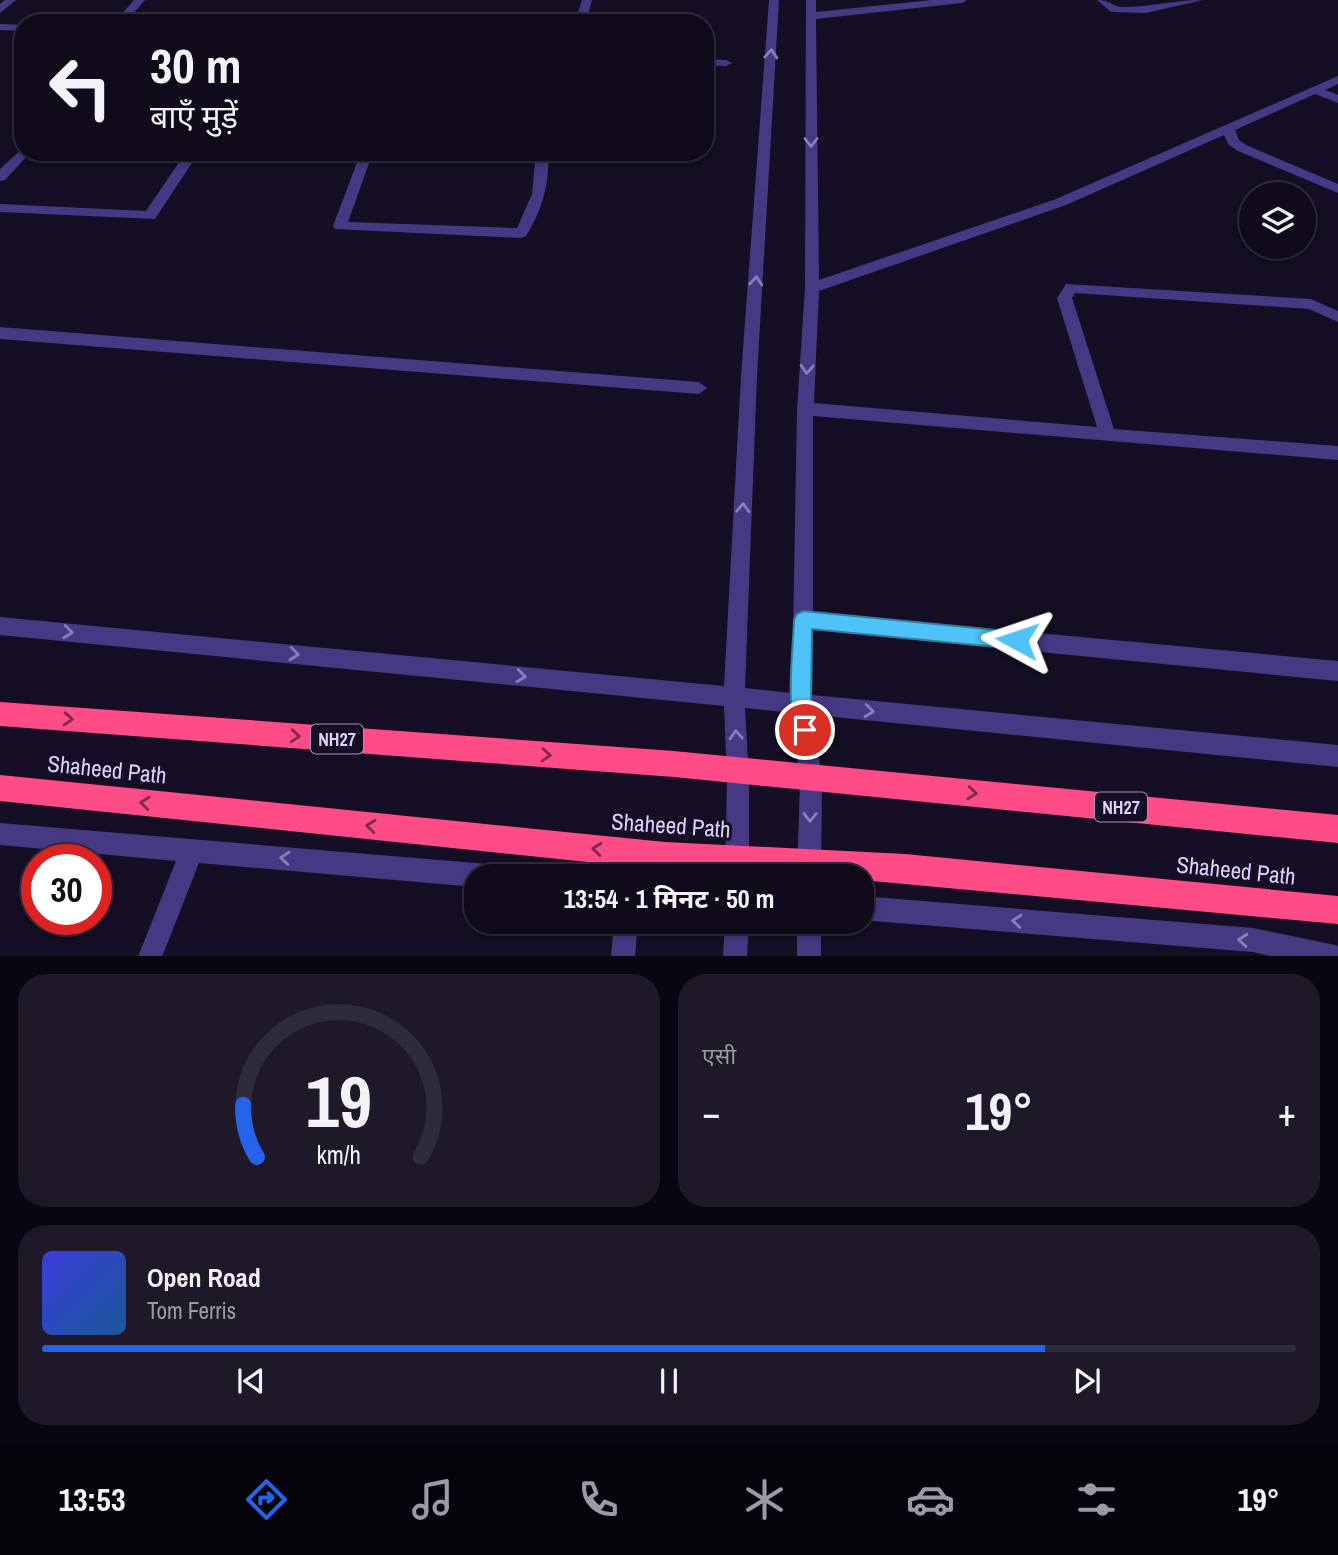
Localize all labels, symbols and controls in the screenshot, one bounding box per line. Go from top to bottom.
text: 30 m [150,32,242,98]
icon: left [35,42,126,133]
one-way arrow [763,48,778,59]
text: बाएँ मुड़ें [150,95,238,138]
one-way arrow [803,137,819,147]
map controls [1239,182,1316,259]
button: layers [1239,182,1316,259]
one-way arrow [748,275,763,286]
one-way arrow [800,364,815,375]
one-way arrow [735,502,750,513]
position arrow [980,603,1054,677]
one-way arrow [63,624,74,639]
one-way arrow [289,646,300,661]
one-way arrow [515,669,527,684]
pin [775,700,835,760]
one-way arrow [864,703,875,718]
one-way arrow [63,711,74,726]
icon: arrive [786,711,824,749]
road number: NH27 [311,724,363,754]
one-way arrow [290,728,301,743]
one-way arrow [728,729,743,740]
street label: Shaheed Path [46,747,168,791]
one-way arrow [541,747,552,762]
one-way arrow [967,785,978,800]
road number: NH27 [1095,792,1147,822]
one-way arrow [139,795,150,810]
street label: Shaheed Path [610,805,732,845]
one-way arrow [802,812,818,822]
one-way arrow [365,819,376,834]
one-way arrow [591,842,603,857]
speed limit sign: 30 [21,844,112,935]
street label: Shaheed Path [1175,848,1297,892]
one-way arrow [279,851,290,866]
text: 13:54 · 1 मिनट · 50 m [563,881,775,916]
one-way arrow [1011,914,1022,929]
one-way arrow [1238,933,1249,948]
text: एसी [702,1040,736,1071]
text: 19 [306,1052,372,1150]
text: 19° [965,1076,1033,1146]
text: − [702,1087,720,1138]
text: + [1278,1087,1296,1138]
text: km/h [317,1137,361,1171]
text: Open Road [147,1260,261,1295]
text: Tom Ferris [147,1295,236,1326]
icon: previous [232,1362,270,1400]
icon: pause [650,1362,688,1400]
icon: next [1068,1362,1106,1400]
icon: directions [242,1475,291,1524]
icon: music [408,1475,457,1524]
icon: phone [574,1475,623,1524]
icon: climate [740,1475,789,1524]
icon: car [906,1475,955,1524]
icon: filters [1072,1475,1121,1524]
text: 13:53 [58,1478,126,1521]
text: 19° [1238,1478,1280,1521]

